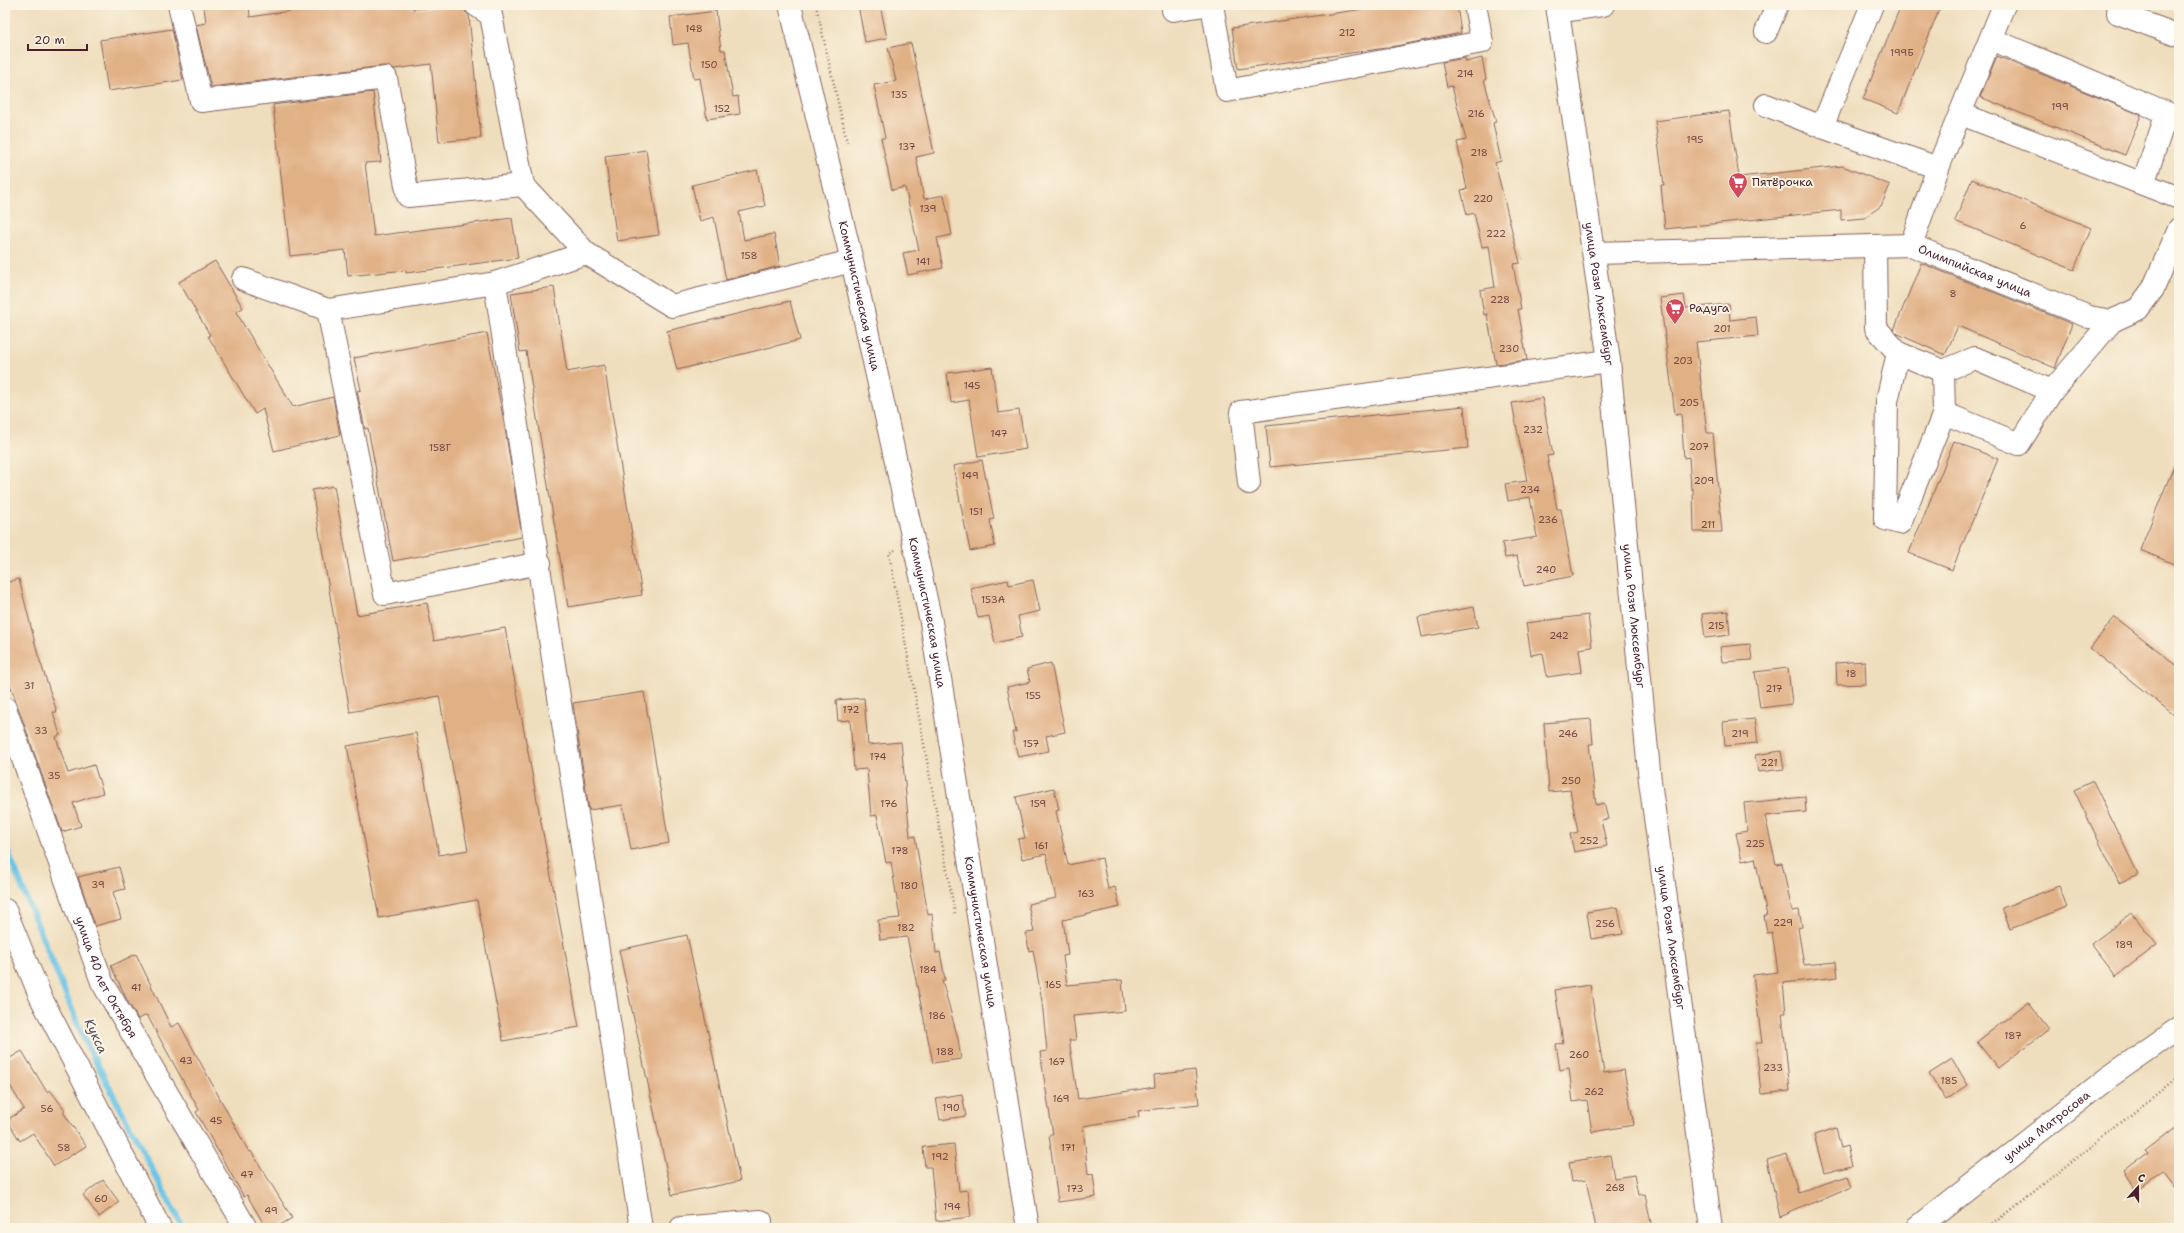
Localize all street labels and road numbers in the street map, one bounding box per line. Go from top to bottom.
street label: Коммунистическая улица [835,219,884,373]
street label: улица Розы Люксембург [1581,221,1617,367]
street label: Олимпийская улица [1916,241,2035,301]
street label: Коммунистическая улица [905,536,950,690]
street label: улица Розы Люксембург [1619,543,1649,690]
street label: Коммунистическая улица [961,855,1001,1010]
street label: улица Розы Люксембург [1654,865,1689,1011]
street label: улица 40 лет Октября [71,914,141,1041]
street label: улица Матросова [2000,1087,2094,1165]

